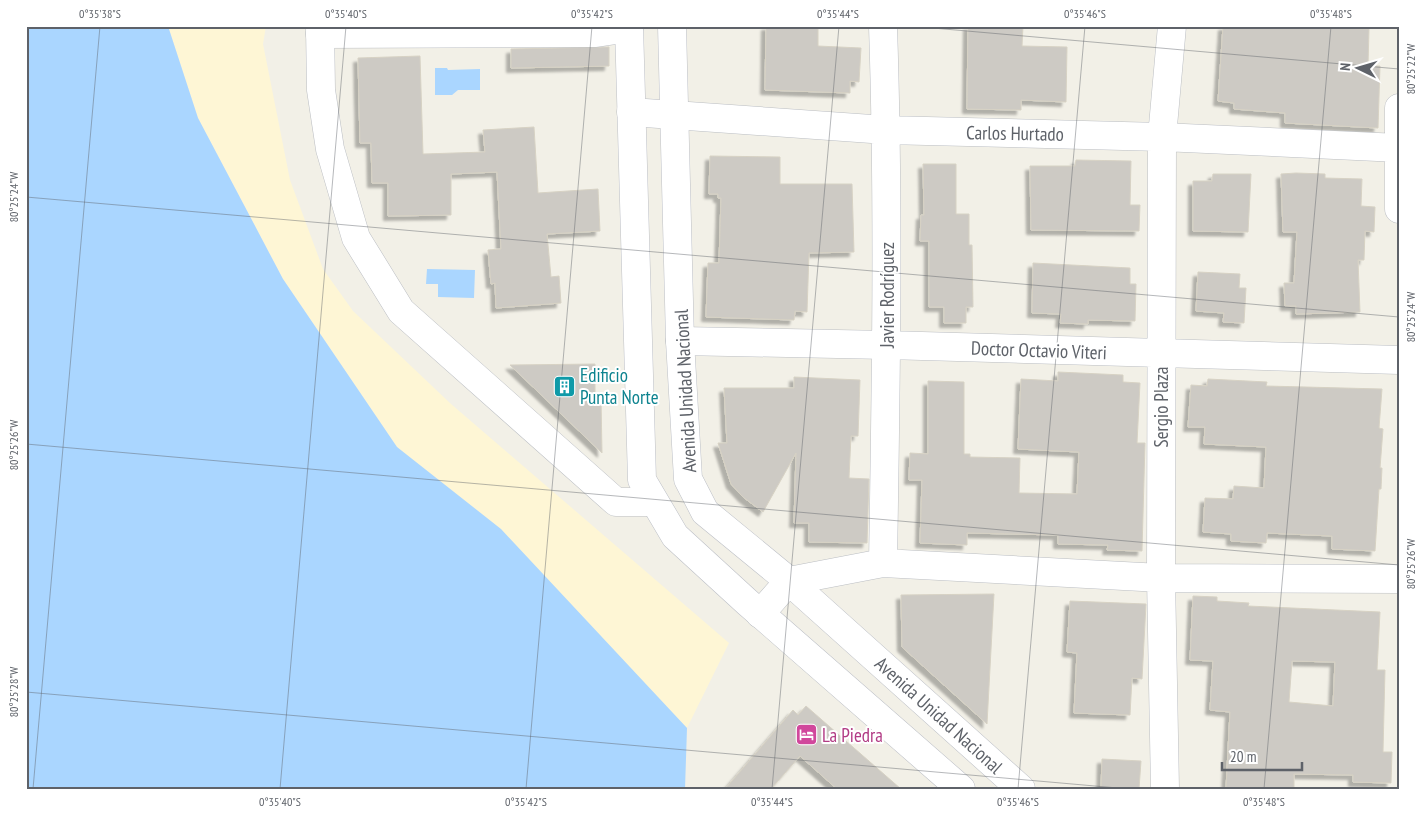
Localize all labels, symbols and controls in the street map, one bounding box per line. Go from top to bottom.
text: 0°35'38"S [79,6,121,21]
text: 0°35'40"S [325,6,367,21]
text: 0°35'42"S [571,6,613,21]
text: 0°35'44"S [817,6,859,21]
text: 0°35'46"S [1064,6,1106,21]
text: 0°35'48"S [1310,6,1352,21]
north arrow [1332,42,1382,92]
text: 80°25'22"W [1403,44,1418,94]
text: N [1336,62,1354,71]
street label: Carlos Hurtado [966,120,1064,146]
text: 80°25'24"W [6,172,21,222]
street label: Javier Rodríguez [875,242,899,349]
text: 80°25'24"W [1403,292,1418,342]
street label: Avenida Unidad Nacional [669,308,701,473]
street label: Doctor Octavio Viteri [971,336,1107,364]
place label: Edificio Punta Norte [580,363,659,409]
street label: Sergio Plaza [1149,367,1173,447]
building icon: Edificio Punta Norte [552,374,576,398]
text: 80°25'26"W [6,420,21,470]
text: 80°25'26"W [1403,539,1418,589]
street label: Avenida Unidad Nacional [870,651,1008,779]
text: 80°25'28"W [6,667,21,717]
hotel icon: La Piedra [794,723,818,747]
place label: La Piedra [822,723,883,747]
scale bar [1222,740,1302,772]
text: 20 m [1230,747,1256,766]
text: 0°35'40"S [259,794,301,809]
text: 0°35'42"S [505,794,547,809]
text: 0°35'44"S [751,794,793,809]
text: 0°35'46"S [997,794,1039,809]
text: 0°35'48"S [1243,794,1285,809]

